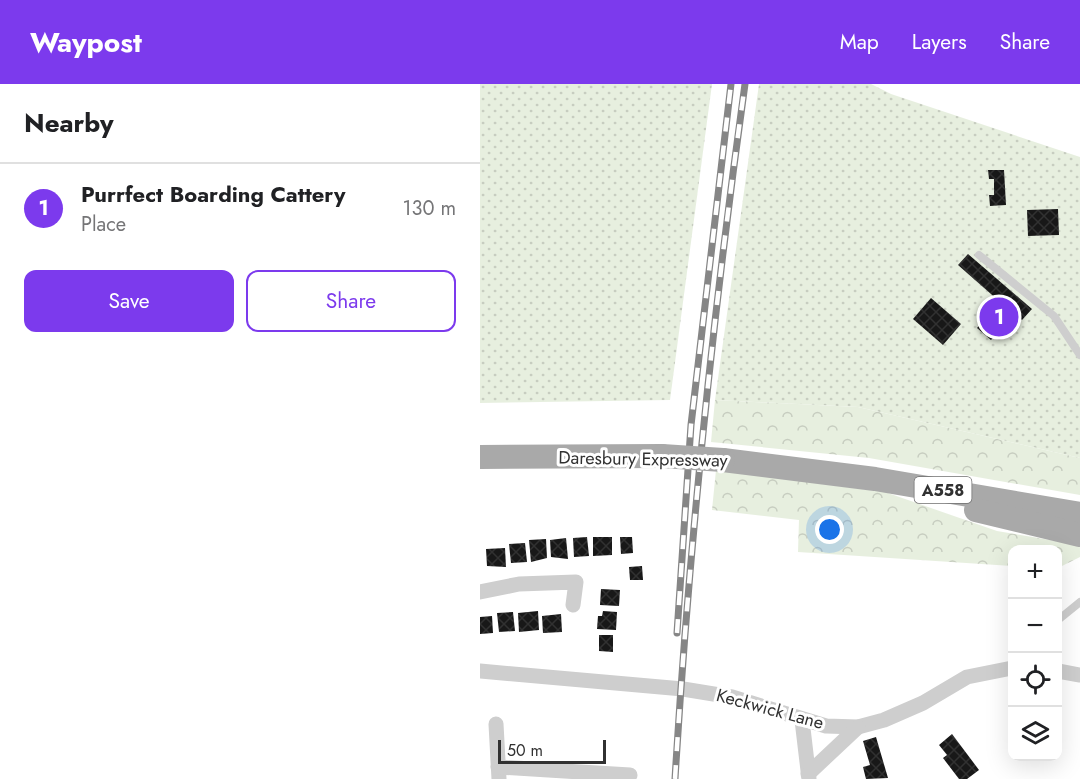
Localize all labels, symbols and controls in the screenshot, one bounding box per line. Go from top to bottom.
text: Waypost [30,22,142,63]
text: Map [840,27,879,57]
text: Layers [912,27,967,57]
text: Share [1000,27,1050,57]
text: Nearby [24,104,113,142]
text: Purrfect Boarding Cattery [81,178,346,210]
text: 1 [38,194,49,223]
text: 130 m [402,194,456,223]
text: Place [81,210,126,239]
button: Save [24,270,234,332]
button: Share [246,270,456,332]
pin: 1 [980,294,1018,340]
street label: Daresbury Expressway [558,445,728,473]
road number: A558 [914,477,972,503]
your location [815,515,844,544]
map controls [1008,545,1062,761]
button: + [1008,545,1062,599]
button: − [1008,599,1062,653]
button: locate [1008,653,1062,707]
street label: Keckwick Lane [714,682,826,736]
button: layers [1008,707,1062,761]
scale bar [498,737,606,764]
text: 50 m [507,739,543,762]

